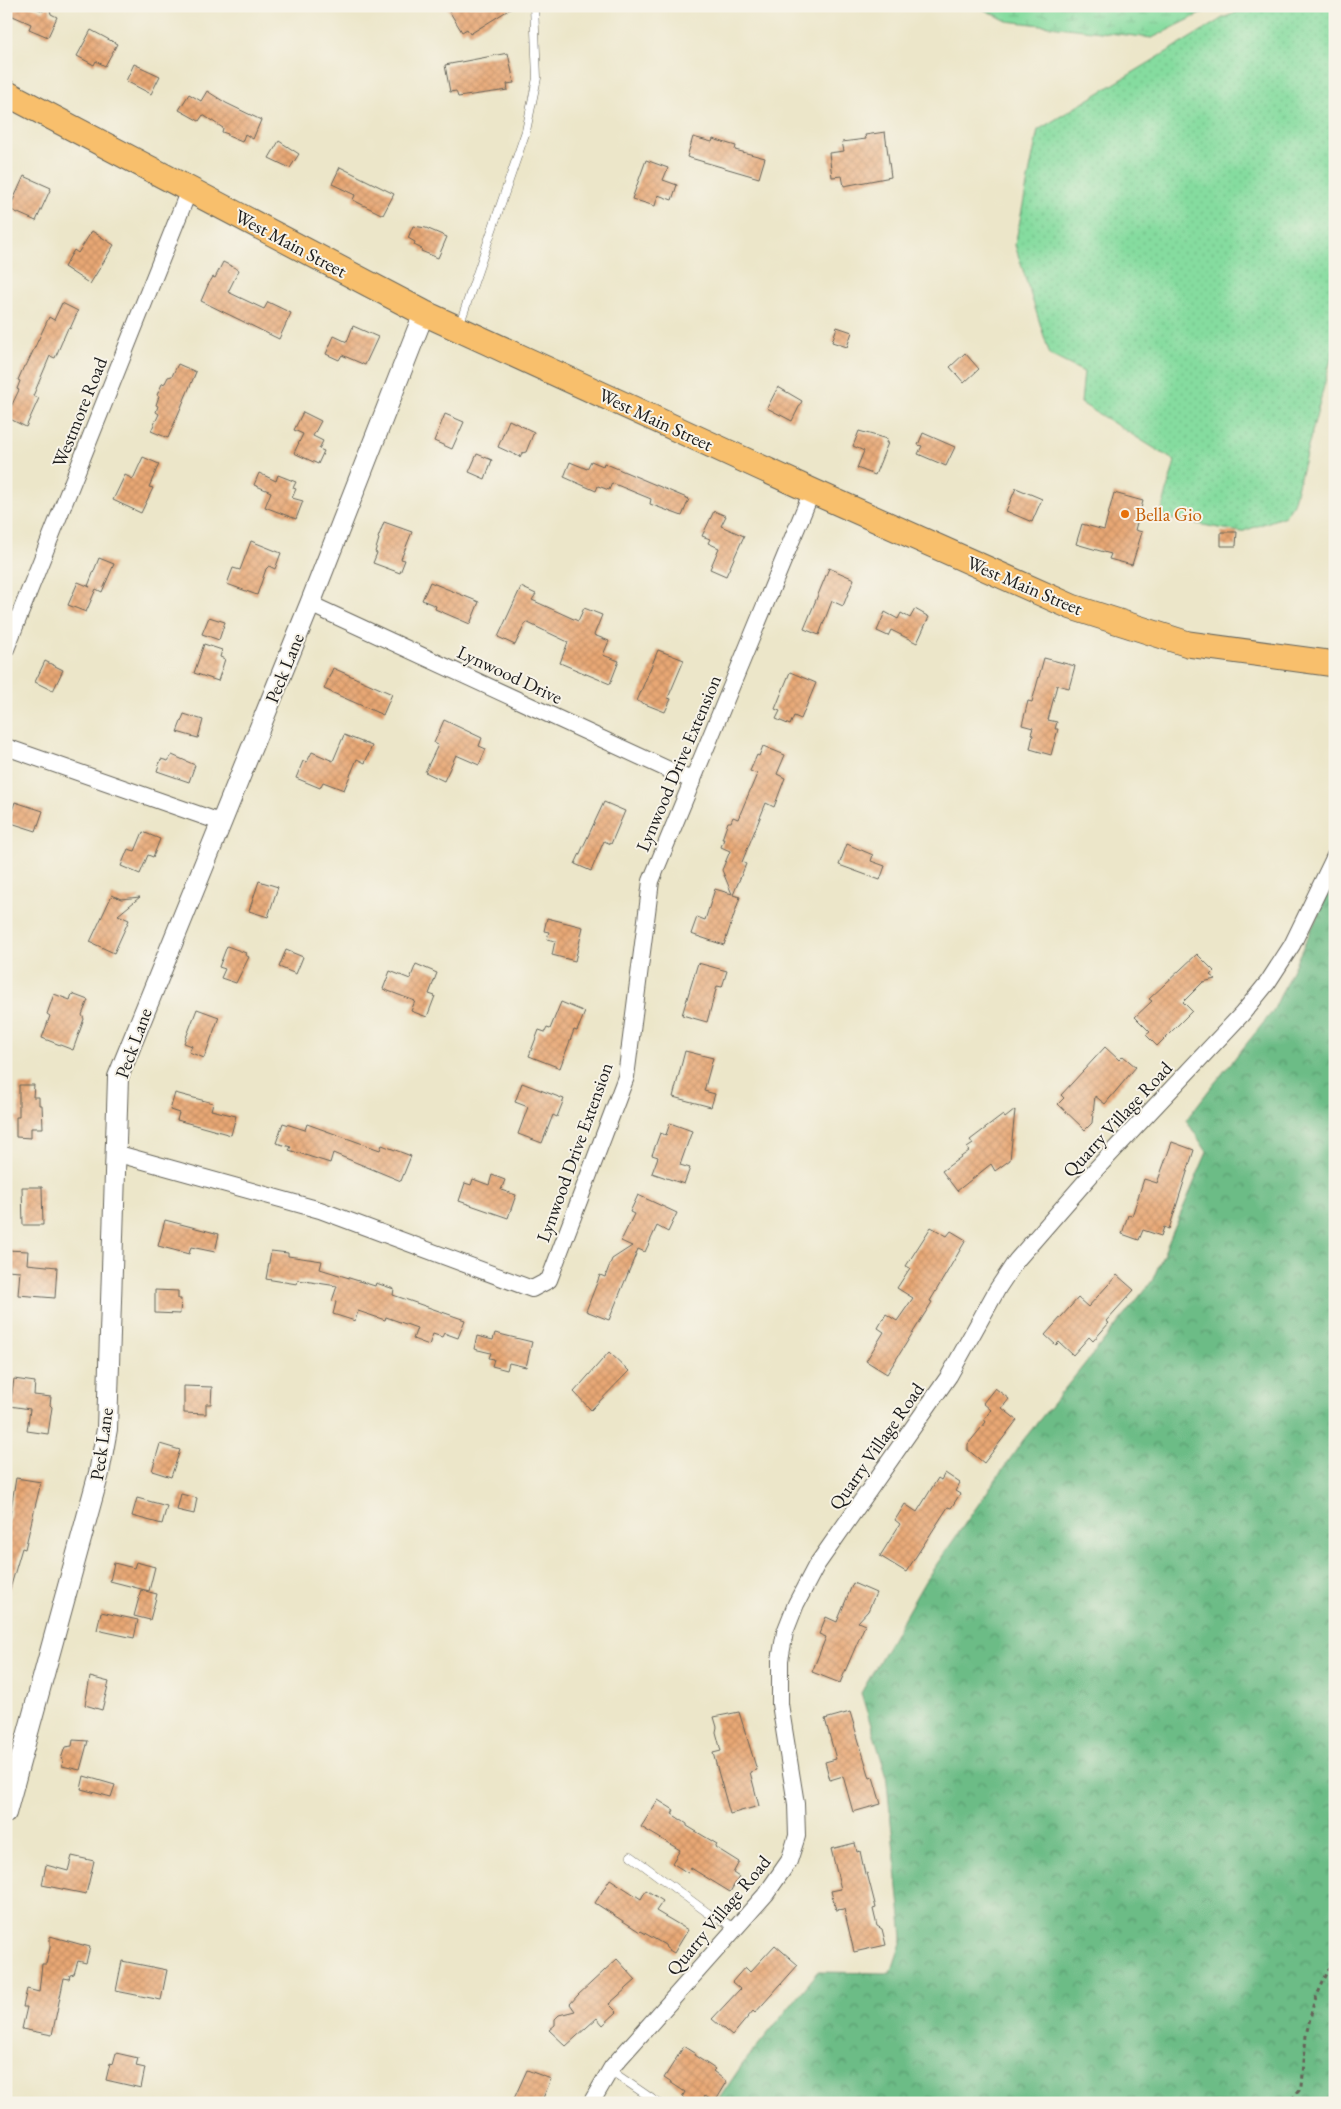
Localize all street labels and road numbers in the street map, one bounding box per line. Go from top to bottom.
street label: West Main Street [230,203,351,283]
street label: Westmore Road [46,353,113,471]
street label: West Main Street [595,382,717,457]
street label: West Main Street [963,550,1086,621]
street label: Peck Lane [259,630,310,707]
street label: Lynwood Drive [453,639,566,710]
street label: Lynwood Drive Extension [630,671,727,855]
street label: Peck Lane [109,1004,158,1082]
street label: Quarry Village Road [1057,1056,1178,1183]
street label: Lynwood Drive Extension [530,1059,619,1246]
street label: Quarry Village Road [823,1377,930,1515]
street label: Peck Lane [84,1406,119,1482]
street label: Quarry Village Road [661,1850,776,1981]

